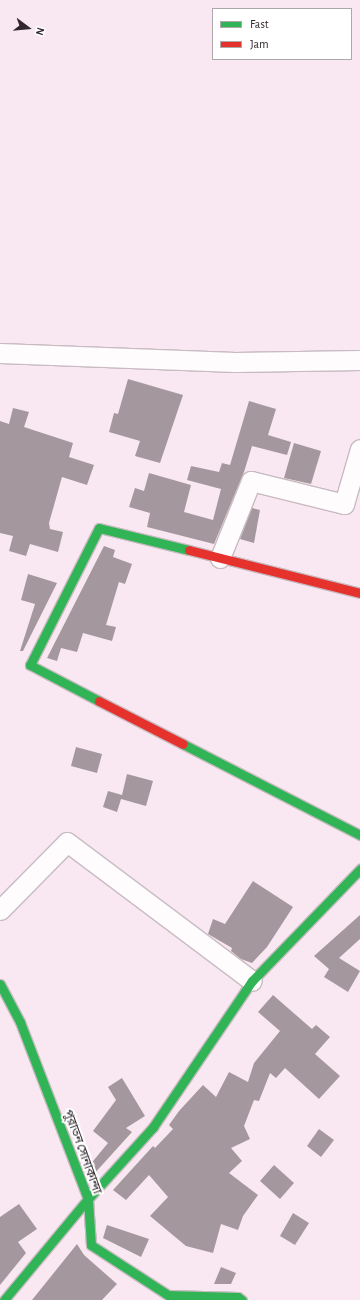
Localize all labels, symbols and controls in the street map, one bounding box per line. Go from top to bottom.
north arrow [8,8,48,48]
legend [212,8,352,60]
text: Fast [250,18,269,30]
text: N [34,26,46,37]
text: Jam [250,38,269,50]
street label: পুরাতন সোনাকান্দা [60,1108,104,1196]

